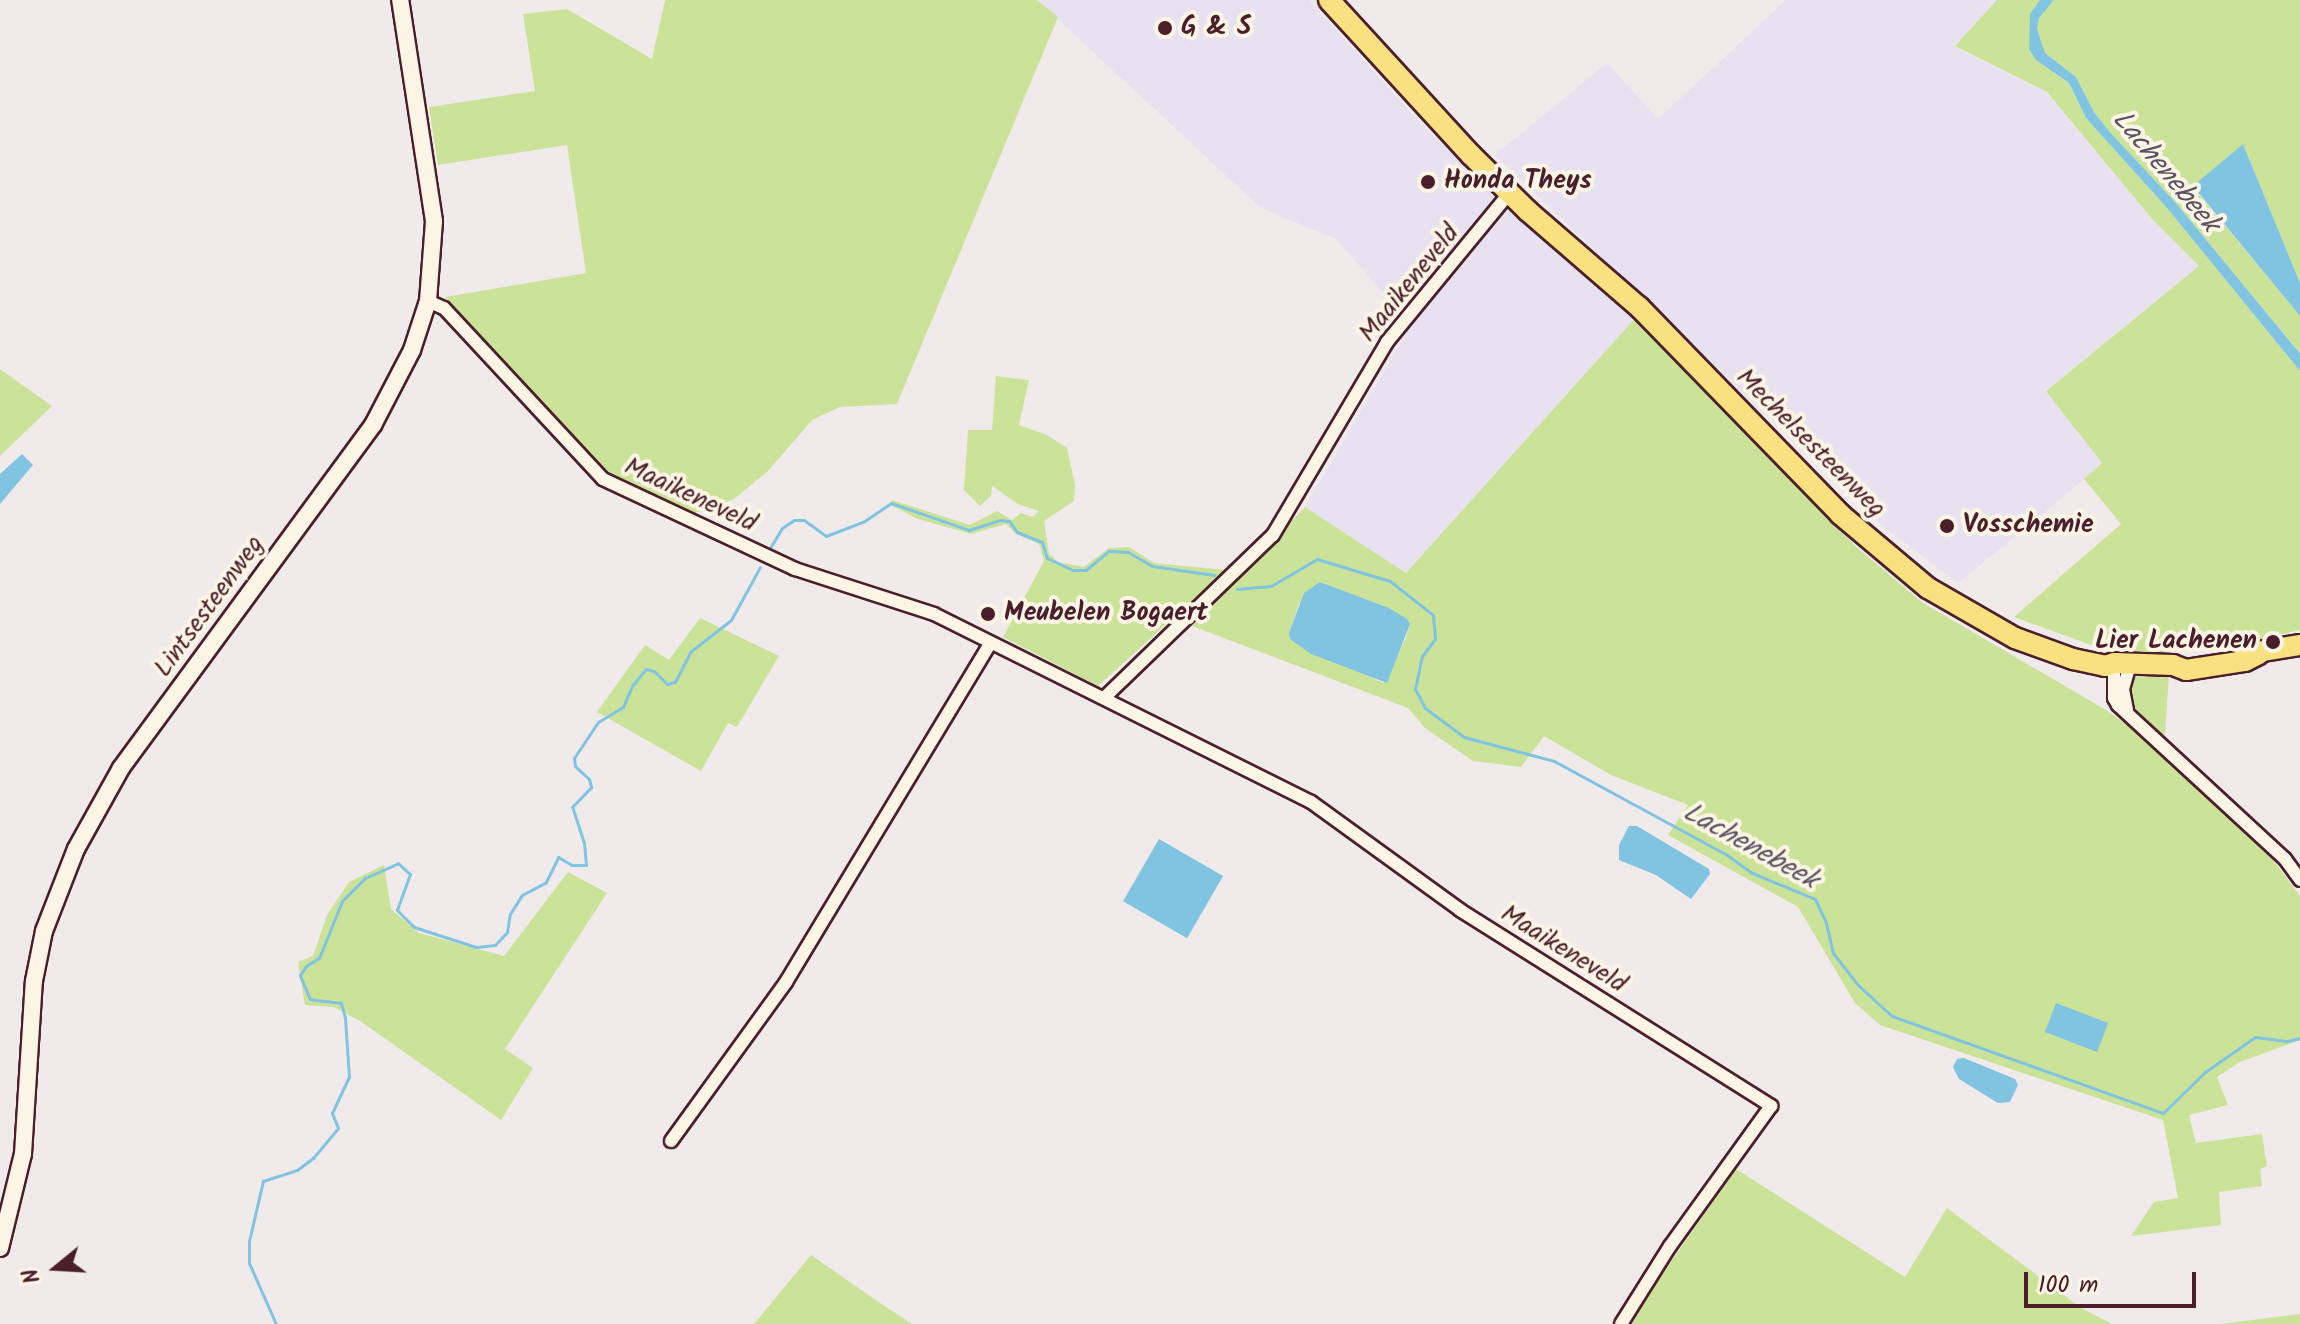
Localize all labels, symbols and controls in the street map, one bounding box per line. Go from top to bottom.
place label: G & S [1181,12,1251,44]
marker: G & S [1156,19,1174,37]
water label: Lachenebeek [2104,104,2226,240]
place label: Honda Theys [1444,166,1592,198]
marker: Honda Theys [1419,173,1437,191]
street label: Maaikeneveld [1353,219,1467,349]
street label: Mechelsesteenweg [1729,363,1891,525]
street label: Maaikeneveld [619,452,761,540]
place label: Vosschemie [1963,510,2094,542]
marker: Vosschemie [1938,517,1956,535]
street label: Lintsesteenweg [148,530,272,684]
place label: Meubelen Bogaert [1004,598,1208,630]
marker: Meubelen Bogaert [979,605,997,623]
place label: Lier Lachenen [2095,626,2257,658]
marker: Lier Lachenen [2264,633,2282,651]
water label: Lachenebeek [1677,796,1823,898]
street label: Maaikeneveld [1494,899,1632,1001]
north arrow [16,1228,96,1308]
scale bar [2028,1256,2200,1306]
text: N [14,1264,51,1288]
text: 100 m [2038,1266,2098,1305]

